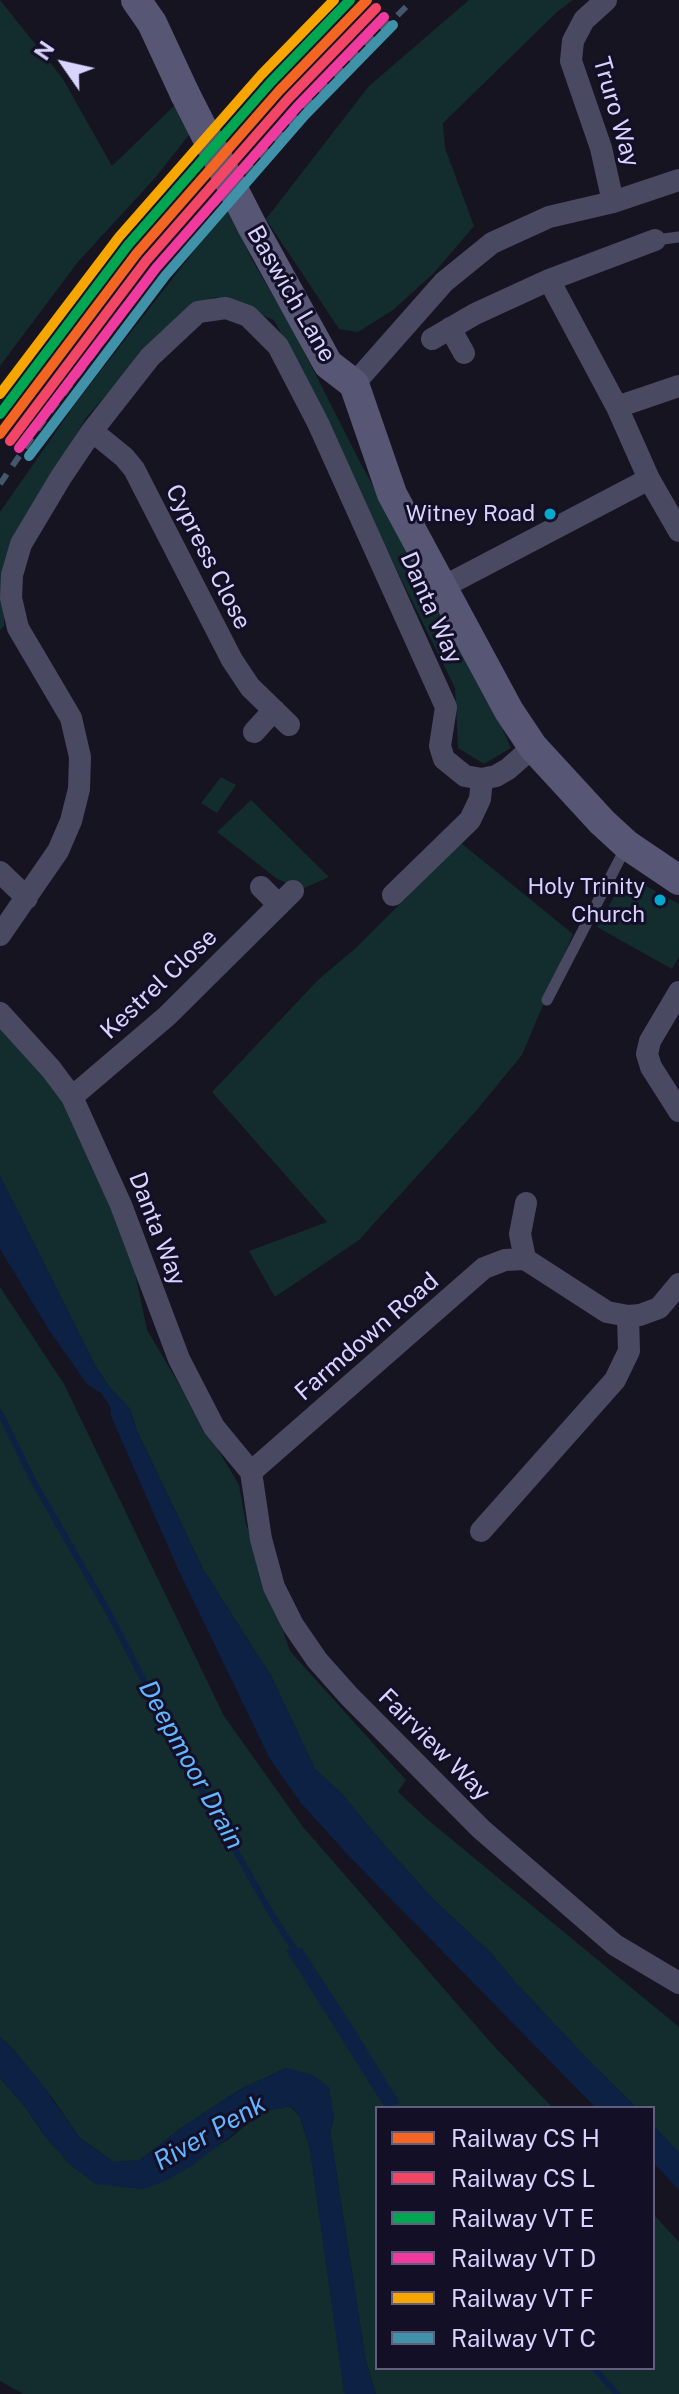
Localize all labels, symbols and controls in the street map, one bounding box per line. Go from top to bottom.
north arrow [24,24,104,104]
text: N [29,36,60,65]
street label: Truro Way [587,54,645,170]
street label: Baswich Lane [240,221,342,367]
street label: Cypress Close [159,480,257,634]
place label: Witney Road [406,501,535,527]
marker: Witney Road [542,506,558,522]
street label: Danta Way [394,548,468,668]
place label: Holy Trinity Church [528,874,645,926]
marker: Holy Trinity Church [652,892,668,908]
street label: Kestrel Close [95,923,223,1045]
street label: Danta Way [122,1168,192,1290]
street label: Farmdown Road [289,1267,445,1407]
water label: Deepmoor Drain [132,1675,250,1855]
street label: Fairview Way [372,1683,496,1807]
water label: River Penk [148,2088,272,2178]
legend [375,2106,655,2370]
text: Railway CS H [451,2124,600,2152]
text: Railway CS L [451,2164,595,2192]
text: Railway VT E [451,2204,594,2232]
text: Railway VT D [451,2244,596,2272]
text: Railway VT F [451,2284,594,2312]
text: Railway VT C [451,2324,596,2352]

